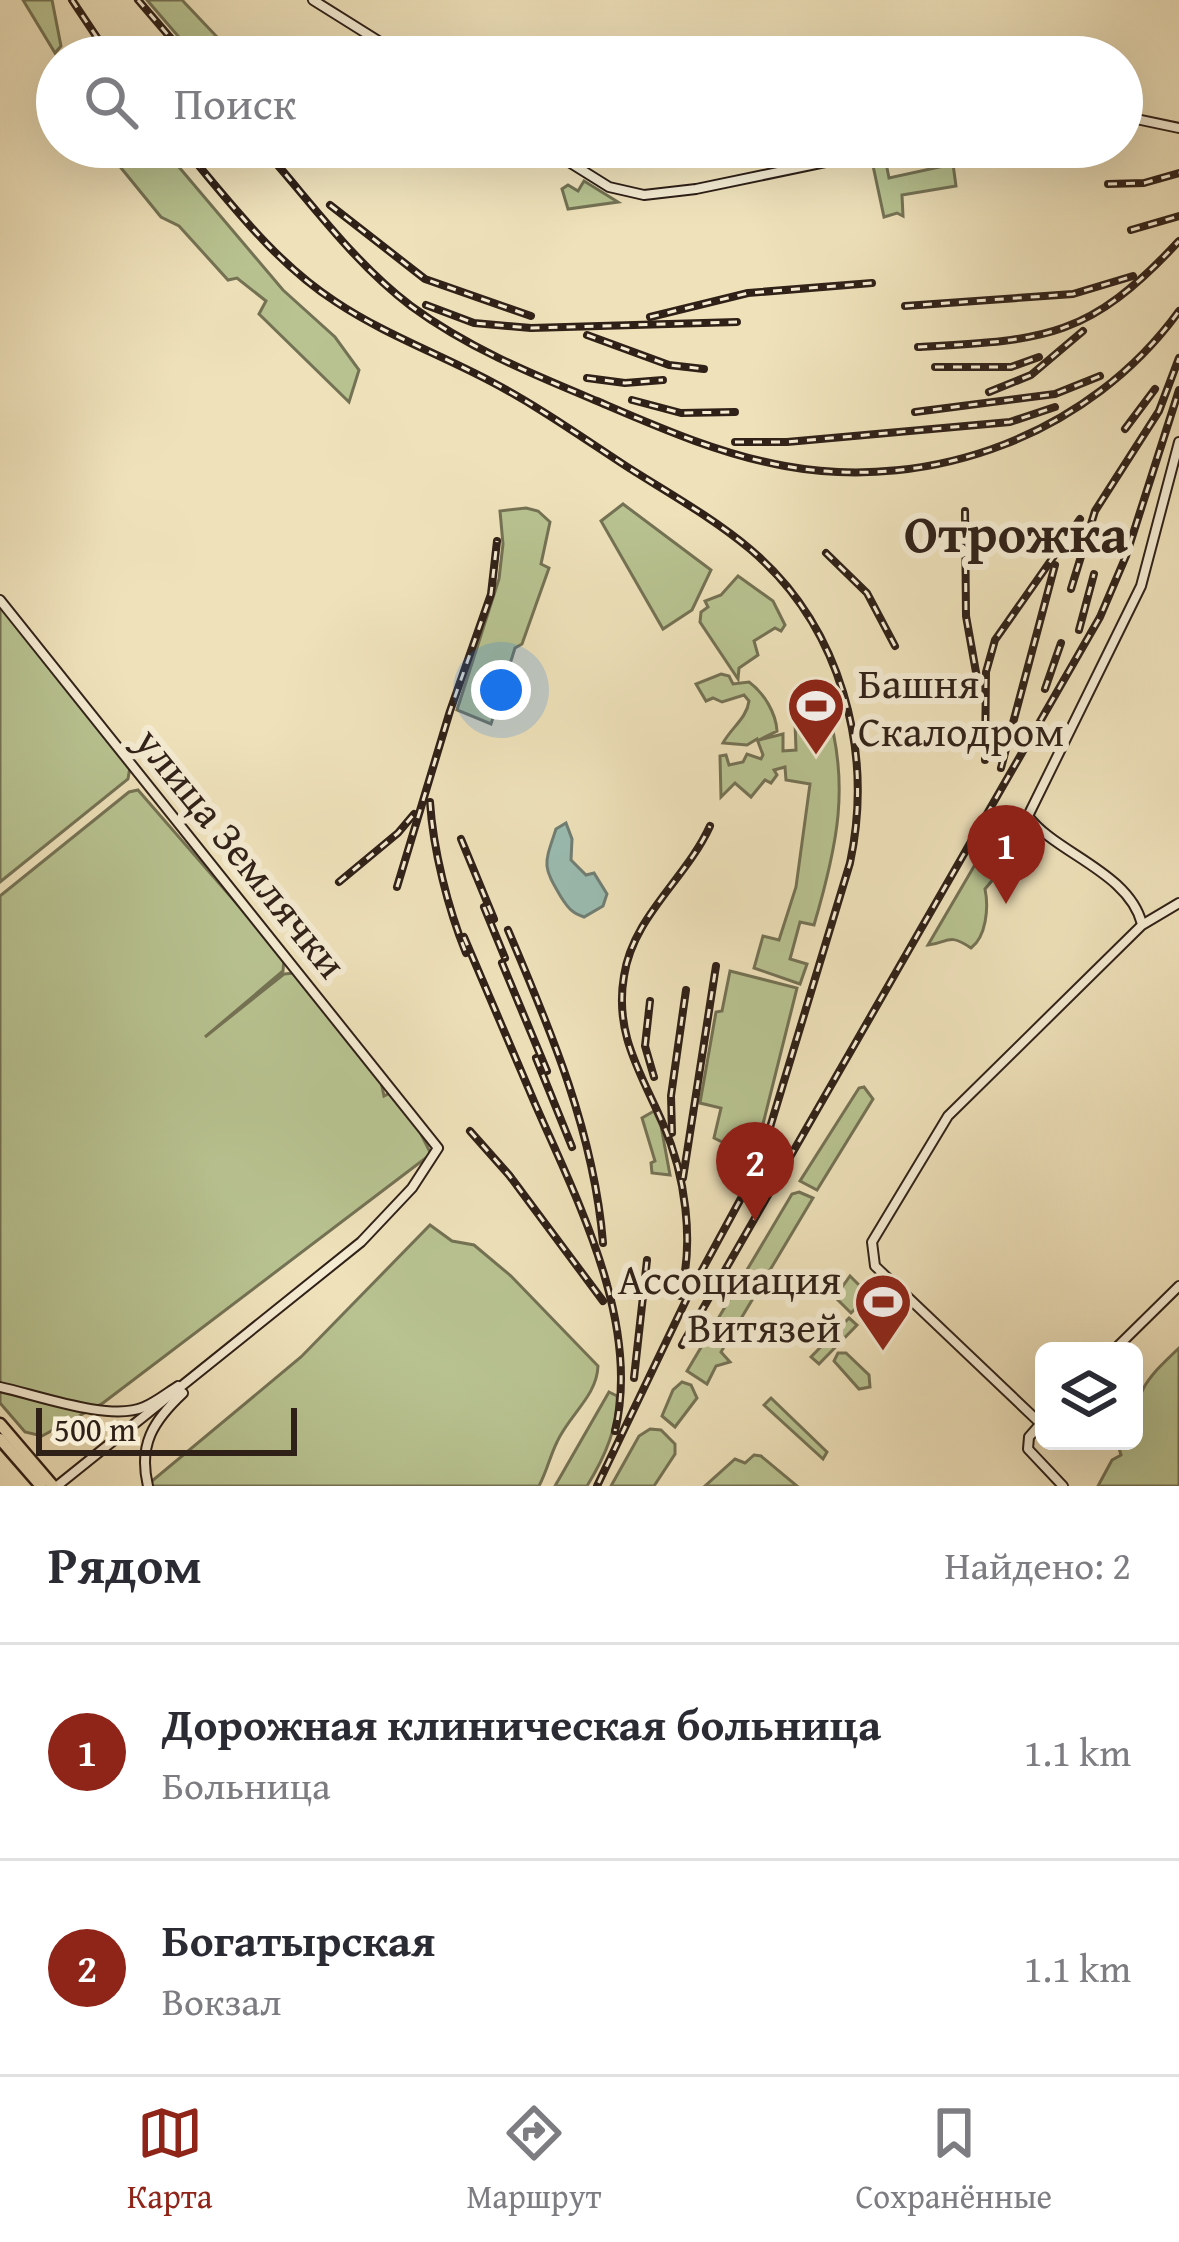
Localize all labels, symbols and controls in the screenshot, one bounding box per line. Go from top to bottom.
search box [36,36,1143,168]
icon: search [78,69,144,135]
text: Поиск [174,70,296,135]
district label: Отрожка [904,493,1128,572]
place label: Башня Скалодром [858,652,1064,761]
your location [471,660,531,720]
sports icon: Башня Скалодром [785,675,847,757]
street label: улица Землячки [121,712,363,991]
pin: 1 [967,805,1045,904]
pin: 2 [716,1122,794,1221]
place label: Ассоциация Витязей [618,1248,841,1357]
sports icon: Ассоциация Витязей [852,1271,914,1353]
map controls [1035,1342,1143,1450]
button: layers [1035,1342,1143,1450]
scale bar [36,1402,297,1455]
text: 500 m [54,1405,136,1453]
text: Рядом [48,1527,202,1602]
text: Найдено: 2 [944,1536,1131,1593]
text: Дорожная клиническая больница [162,1691,881,1756]
text: 1 [77,1723,97,1780]
text: 1.1 km [1024,1723,1131,1780]
text: Больница [162,1756,330,1813]
text: Богатырская [162,1907,435,1972]
text: 2 [77,1939,97,1996]
text: 1.1 km [1024,1939,1131,1996]
text: Вокзал [162,1972,281,2029]
tab: Карта [127,2100,212,2220]
tab: Маршрут [466,2100,601,2220]
tab: Сохранённые [855,2100,1052,2220]

